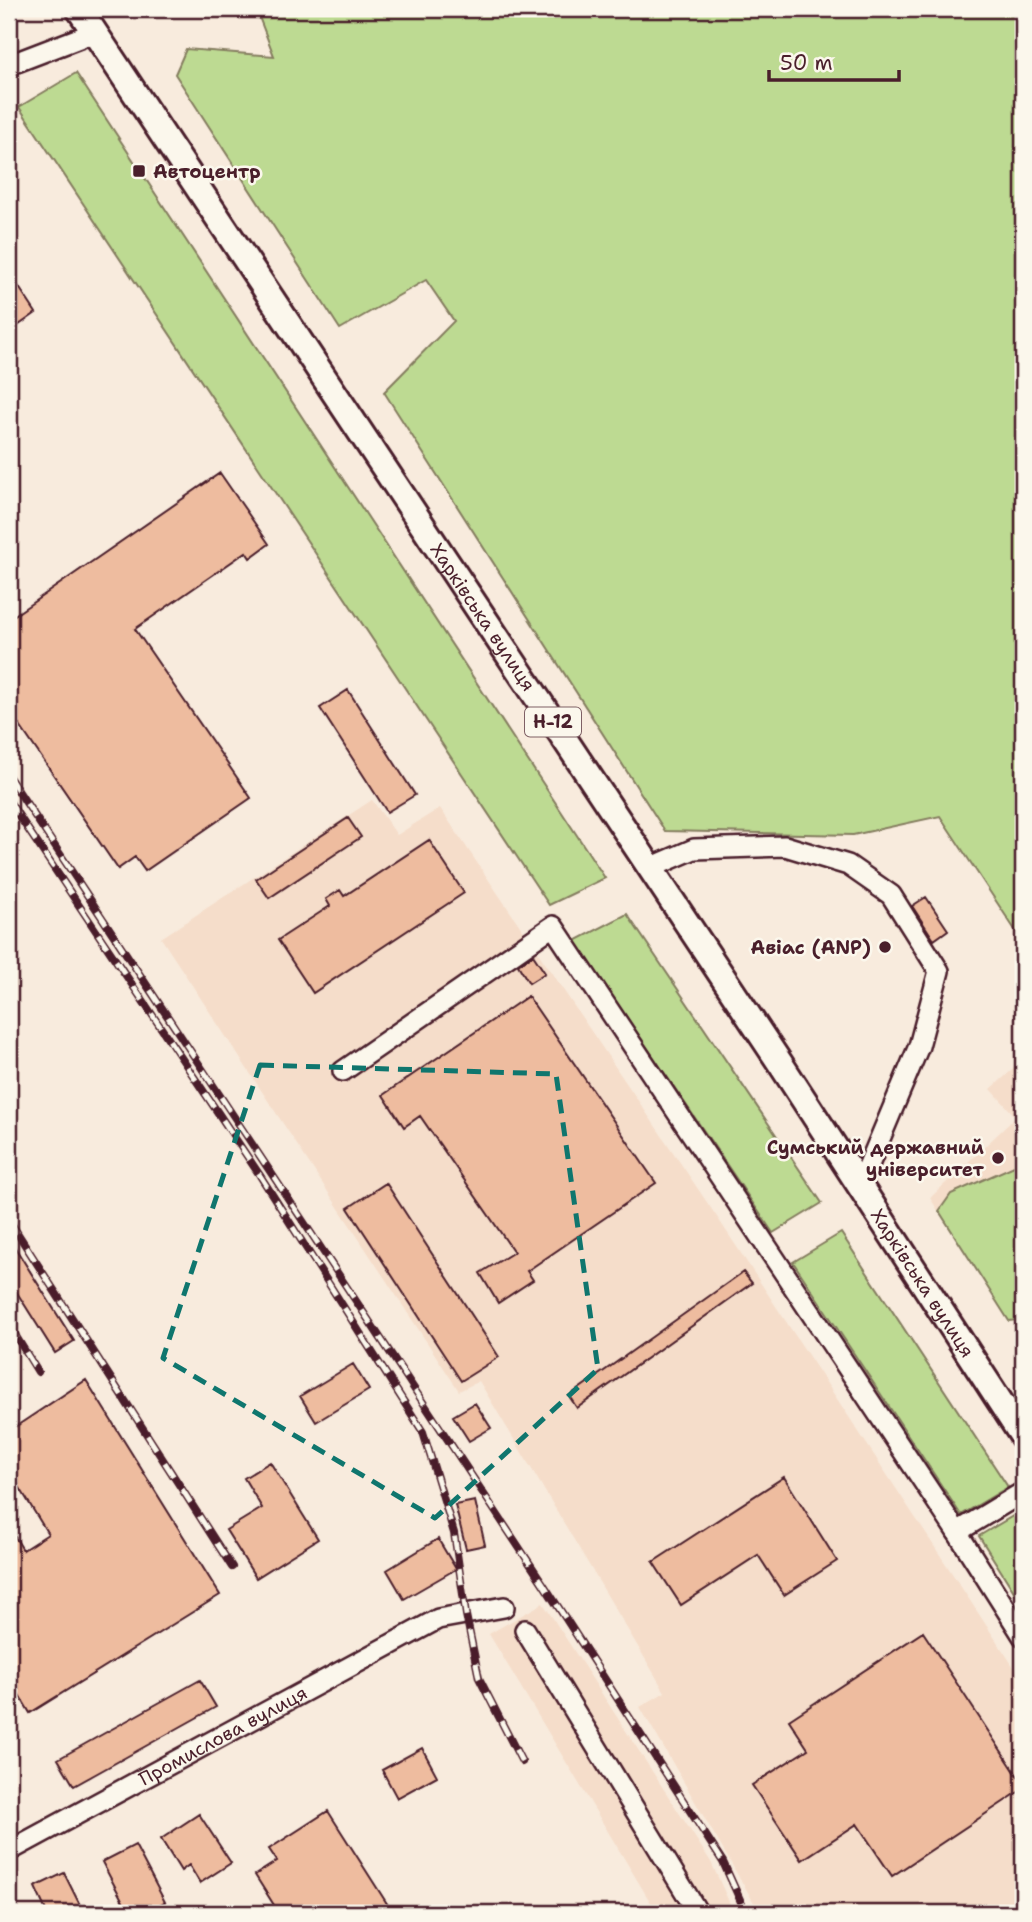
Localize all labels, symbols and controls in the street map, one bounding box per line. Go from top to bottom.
scale bar [769,38,899,82]
text: 50 m [780,49,833,77]
place label: Автоцентр [153,159,261,184]
marker: Автоцентр [131,163,147,179]
street label: Харківська вулиця [425,538,541,696]
road number: Н-12 [525,708,581,736]
place label: Авіас (ANP) [751,935,871,960]
marker: Авіас (ANP) [877,939,893,955]
place label: Сумський державний університет [767,1135,985,1182]
marker: Сумський державний університет [990,1150,1006,1166]
street label: Харківська вулиця [865,1204,980,1362]
street label: Промислова вулиця [134,1680,312,1792]

